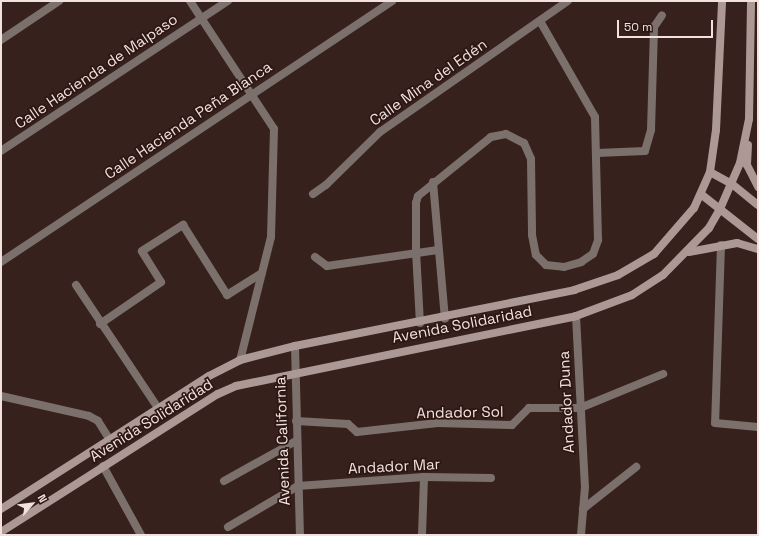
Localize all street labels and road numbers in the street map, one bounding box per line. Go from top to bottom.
street label: Calle Hacienda de Malpaso [11,10,181,132]
street label: Calle Mina del Edén [366,35,490,129]
street label: Calle Hacienda Peña Blanca [101,57,275,183]
street label: Avenida Solidaridad [391,302,533,346]
street label: Andador Duna [554,351,578,453]
street label: Avenida Solidaridad [86,375,216,465]
street label: Avenida California [271,376,293,506]
street label: Andador Sol [416,402,504,422]
street label: Andador Mar [347,455,441,477]

